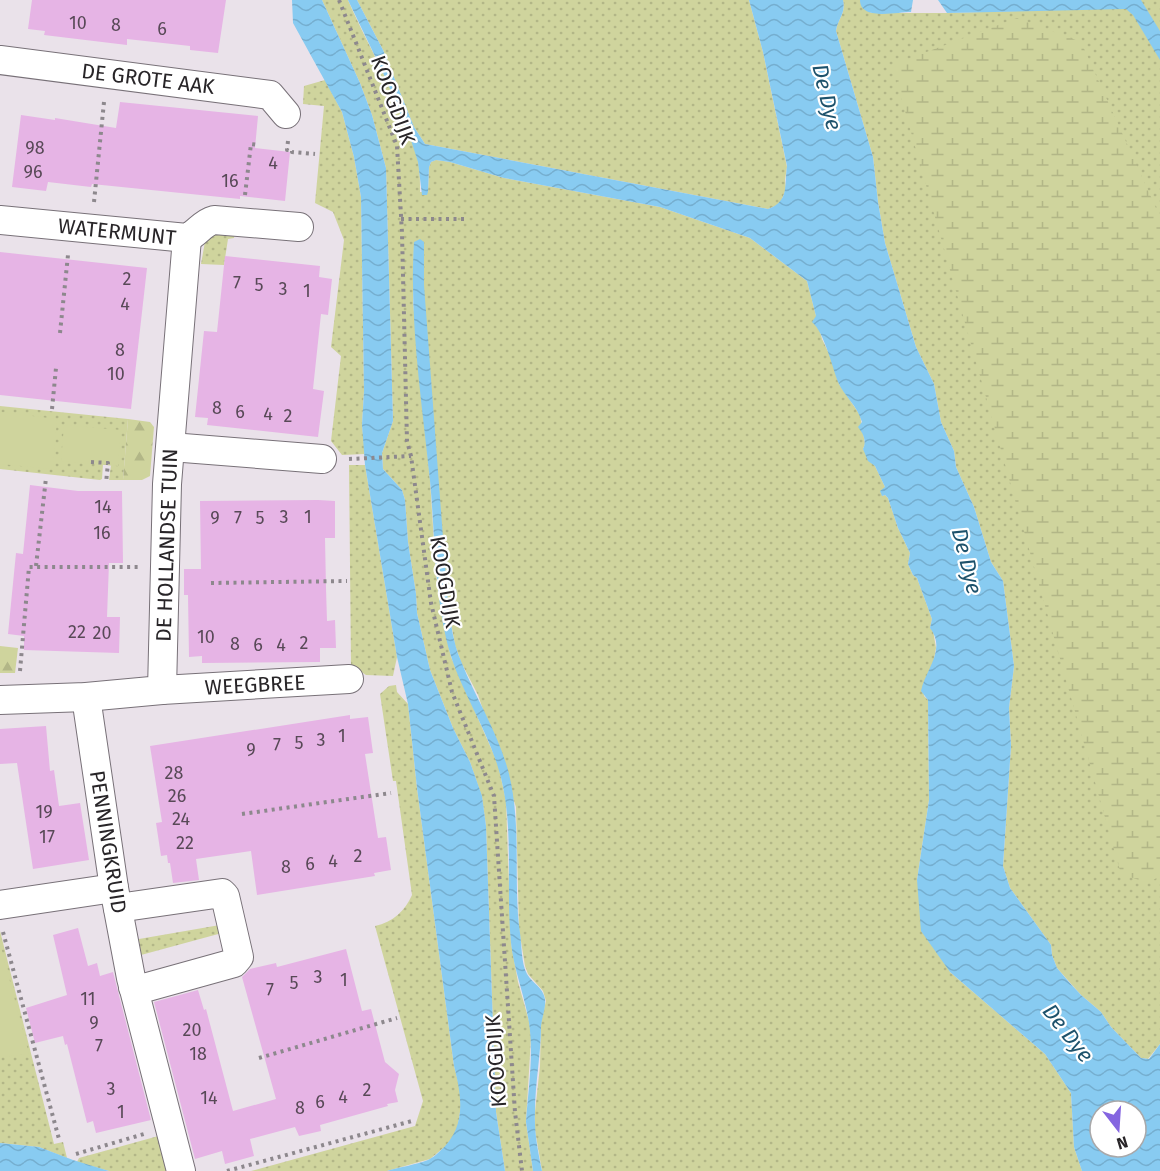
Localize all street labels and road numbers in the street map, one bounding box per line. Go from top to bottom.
street label: KOOGDIJK [365,52,421,149]
street label: DE GROTE AAK [80,58,217,100]
street label: WATERMUNT [57,213,177,251]
street label: DE HOLLANDSE TUIN [151,448,183,642]
street label: KOOGDIJK [424,534,466,631]
street label: WEEGBREE [204,669,306,701]
street label: PENNINGKRUID [84,769,132,915]
street label: KOOGDIJK [480,1013,512,1108]

